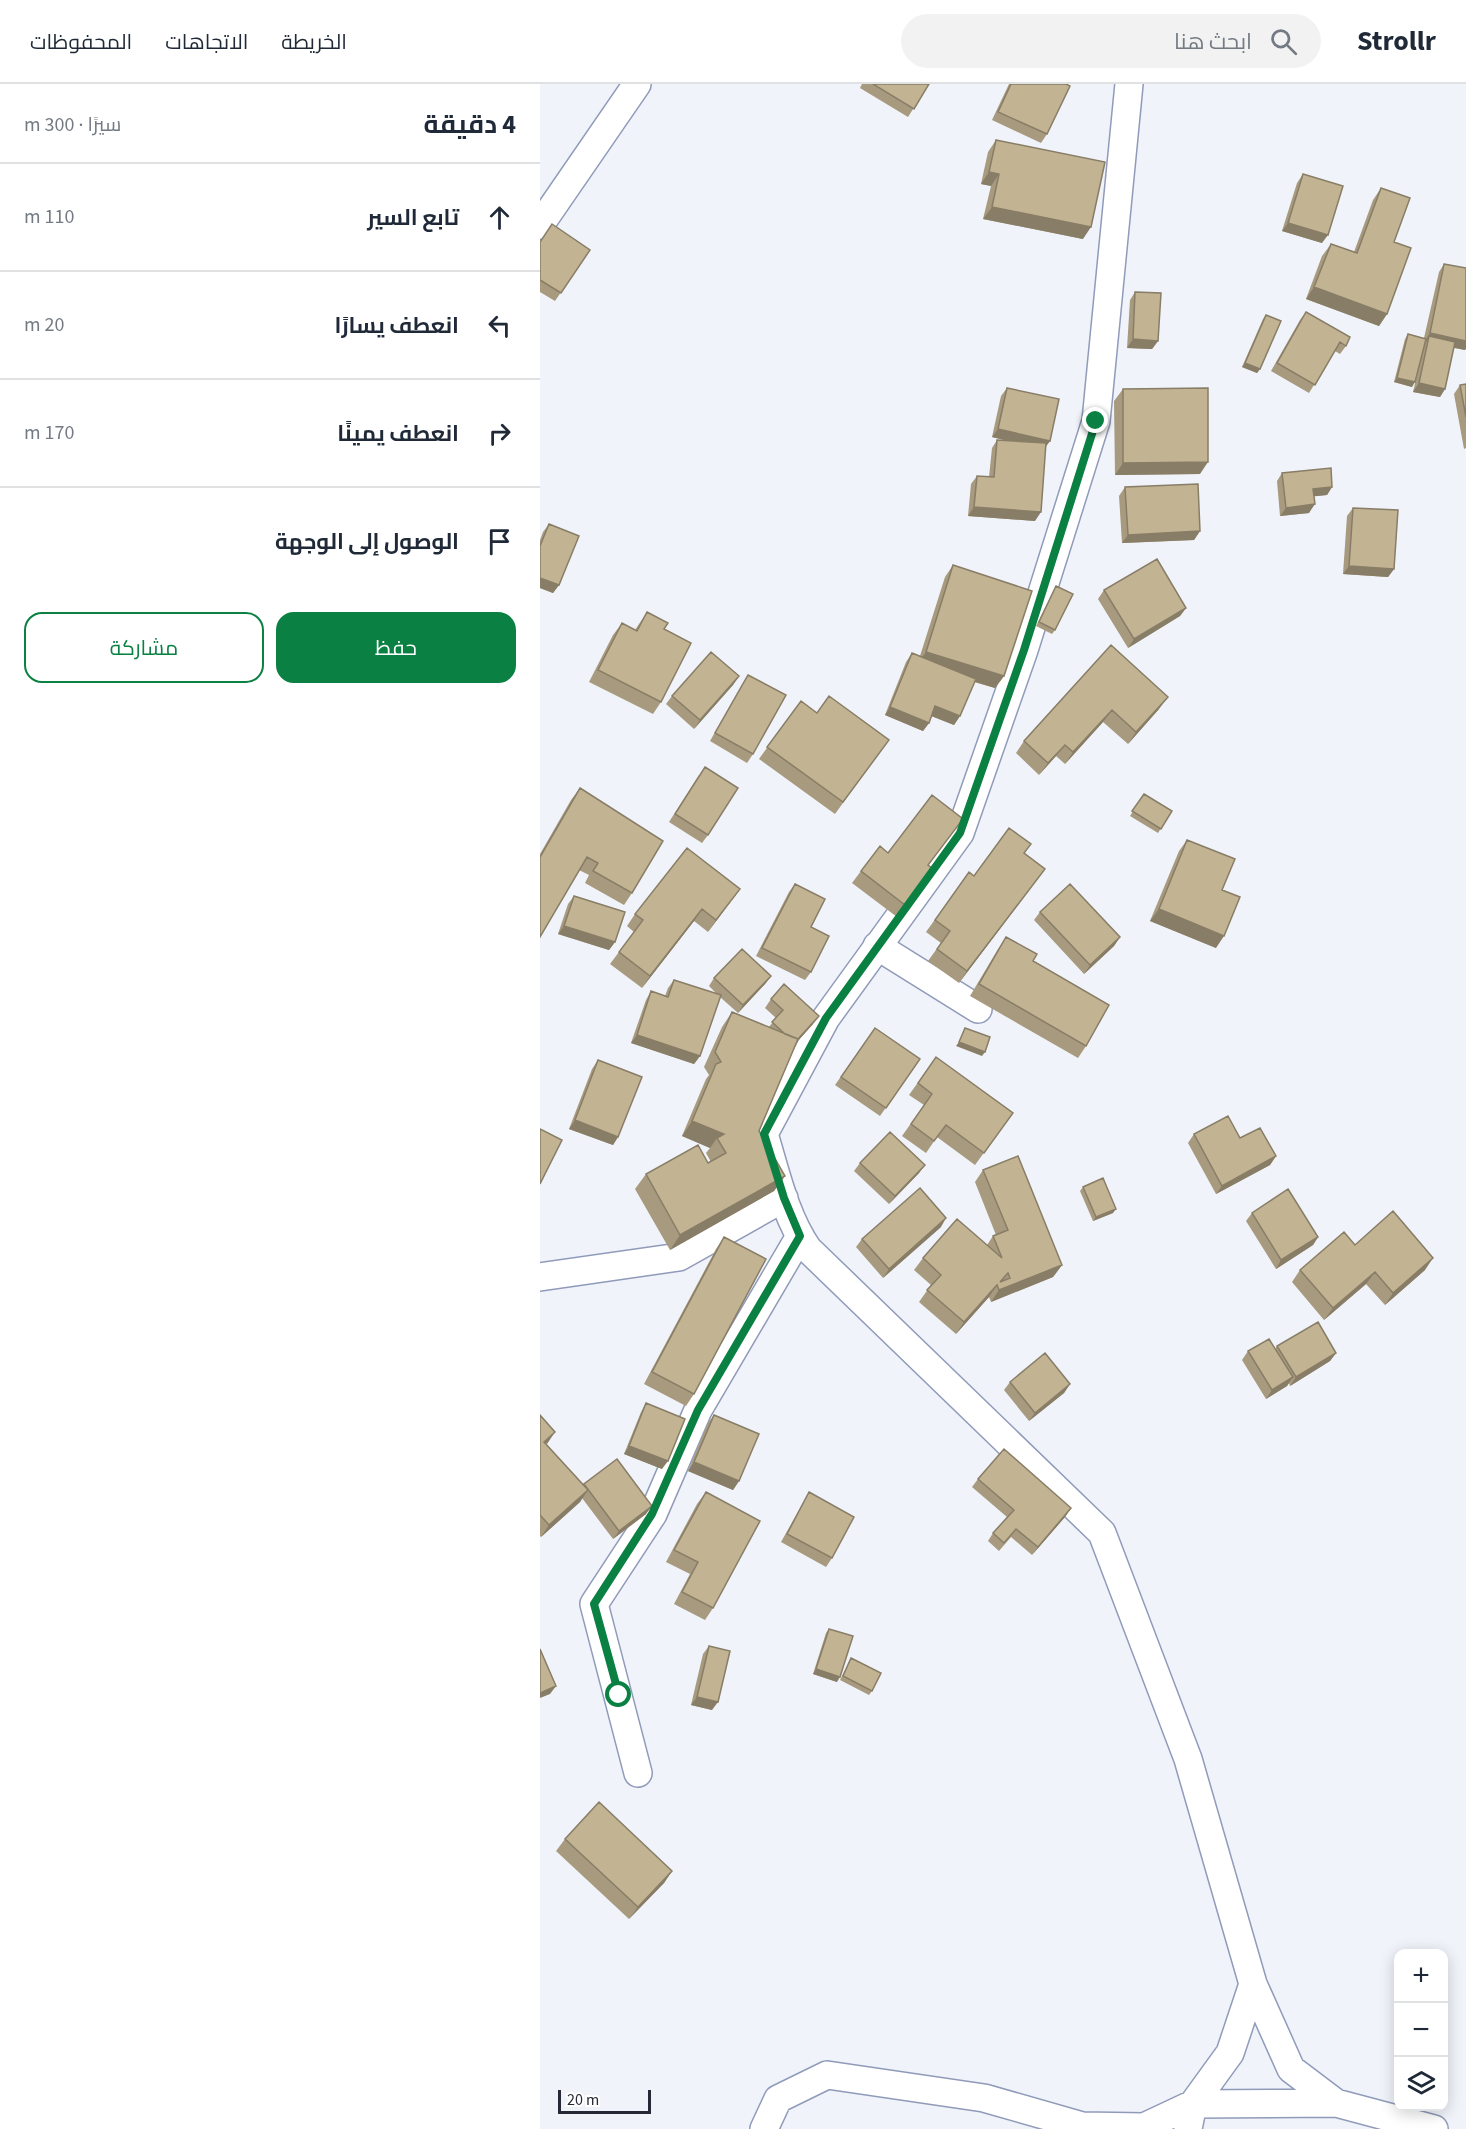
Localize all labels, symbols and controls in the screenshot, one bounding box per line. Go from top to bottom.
search box [901,14,1321,68]
text: Strollr [1357,21,1436,61]
icon: search [1267,25,1300,58]
text: ابحث هنا [1174,26,1252,58]
text: المحفوظات [30,27,132,57]
text: الاتجاهات [165,27,248,57]
text: الخريطة [281,27,347,57]
text: 4 دقيقة [424,106,516,143]
text: سيرًا · 300 m [24,111,121,139]
icon: ahead [483,201,516,234]
text: تابع السير [367,202,459,234]
text: 110 m [24,203,74,231]
icon: left [483,309,516,342]
text: انعطف يسارًا [335,310,459,342]
text: 20 m [24,311,64,339]
route end [1082,407,1108,433]
icon: right [483,417,516,450]
text: انعطف يمينًا [337,418,459,450]
text: 170 m [24,419,74,447]
icon: arrive [483,525,516,558]
text: الوصول إلى الوجهة [275,526,459,558]
button: مشاركة [24,612,264,683]
button: حفظ [276,612,516,683]
route start [605,1681,631,1707]
map controls [1394,1949,1448,2111]
button: + [1394,1949,1448,2003]
button: − [1394,2003,1448,2057]
button: layers [1394,2057,1448,2111]
scale bar [558,2087,651,2114]
text: 20 m [567,2089,599,2111]

